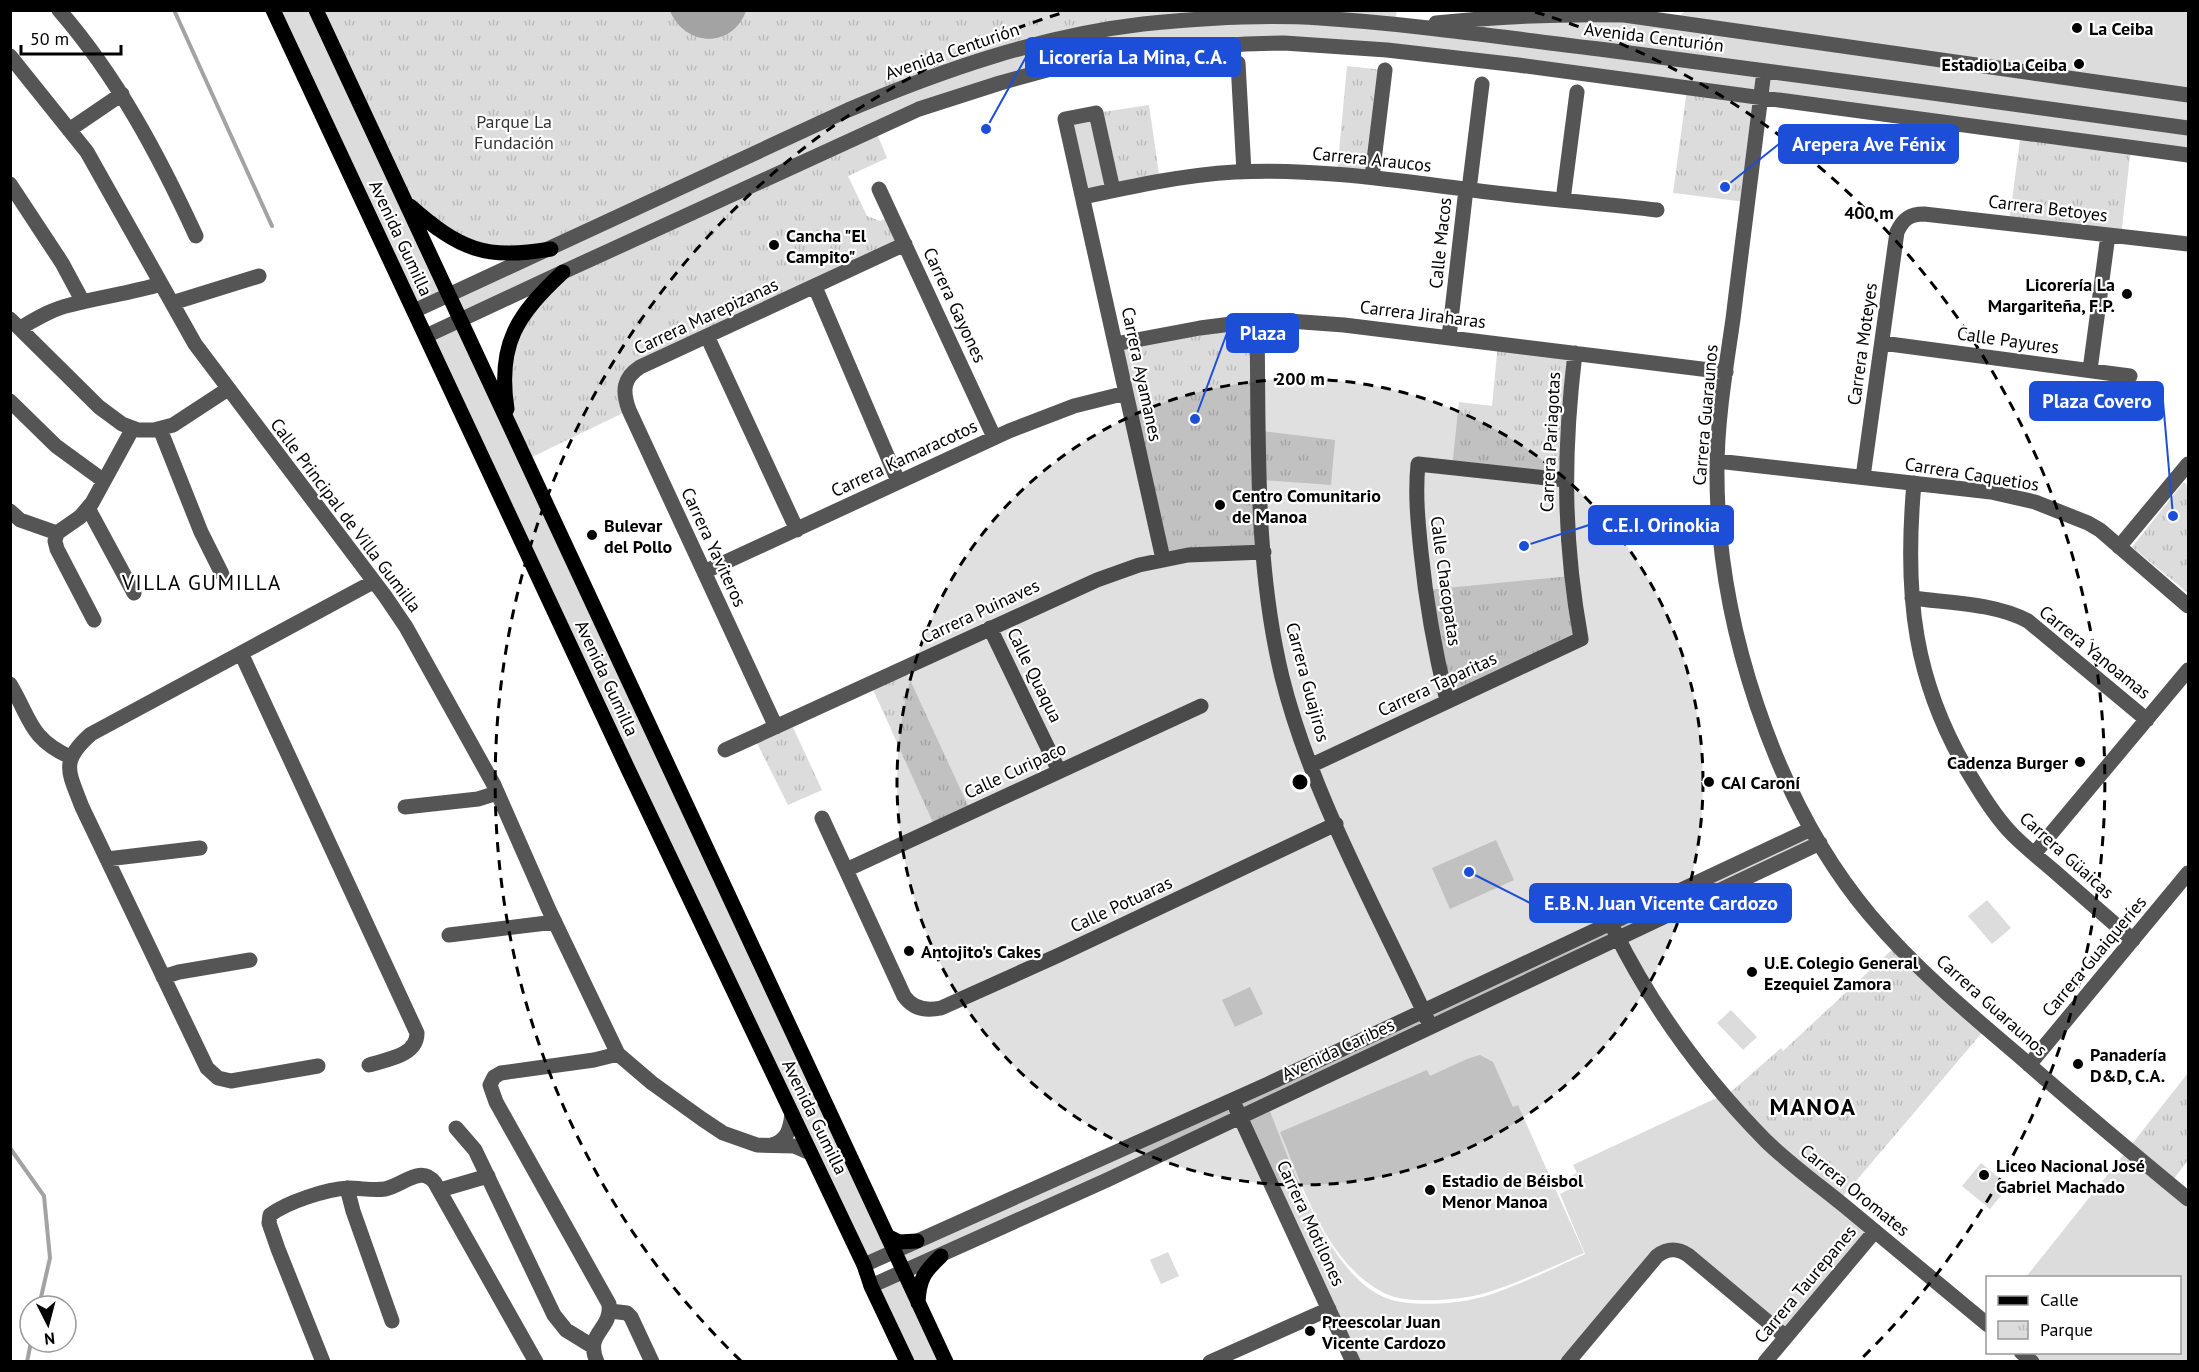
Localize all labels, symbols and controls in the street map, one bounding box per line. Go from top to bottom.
street label: Avenida Centurión [882,17,1022,85]
street label: Avenida Centurión [1583,17,1725,57]
place label: La Ceiba [2089,17,2154,40]
scale bar [21,18,122,56]
marker: La Ceiba [2070,21,2084,35]
text: 50 m [30,27,69,50]
callout: Licorería La Mina, C.A. [1026,38,1240,76]
text: Licorería La Mina, C.A. [1039,44,1227,70]
place label: Estadio La Ceiba [1942,53,2067,76]
marker: Estadio La Ceiba [2072,57,2086,71]
park label: Parque La Fundación [474,110,554,154]
callout: Arepera Ave Fénix [1779,125,1958,163]
text: Arepera Ave Fénix [1792,131,1947,157]
street label: Carrera Araucos [1311,141,1433,177]
street label: Avenida Gumilla [364,176,438,300]
street label: Carrera Betoyes [1987,189,2109,227]
street label: Calle Macos [1424,196,1456,290]
text: 400 m [1844,201,1894,224]
place label: Cancha "El Campito" [786,224,867,268]
marker: Cancha "El Campito" [767,238,781,252]
street label: Carrera Gayones [918,244,992,366]
street label: Carrera Marepizanas [630,273,782,359]
place label: Licorería La Margariteña, F.P. [1988,273,2115,317]
street label: Carrera Moteyes [1842,281,1882,407]
marker: Licorería La Margariteña, F.P. [2120,287,2134,301]
street label: Carrera Jiraharas [1359,295,1487,333]
street label: Carrera Ayamanes [1117,305,1167,443]
callout: Plaza [1227,314,1298,352]
text: Plaza [1240,320,1286,346]
street label: Calle Payures [1956,321,2060,359]
street label: Carrera Guaraunos [1687,343,1723,487]
text: 200 m [1275,367,1325,390]
street label: Carrera Pariagotas [1535,371,1565,513]
callout: Plaza Covero [2030,382,2163,420]
text: Plaza Covero [2042,388,2152,414]
street label: Calle Principal de Villa Gumilla [265,413,427,617]
street label: Carrera Kamaracotos [827,414,981,502]
street label: Carrera Caquetios [1903,452,2041,496]
street label: Carrera Yaviteros [676,484,752,610]
place label: Centro Comunitario de Manoa [1232,484,1381,528]
marker: Centro Comunitario de Manoa [1213,498,1227,512]
callout: C.E.I. Orinokia [1589,506,1733,544]
text: C.E.I. Orinokia [1602,512,1720,538]
place label: Bulevar del Pollo [604,514,673,558]
street label: Calle Chacopatas [1425,515,1467,647]
marker: Bulevar del Pollo [585,528,599,542]
district label: VILLA GUMILLA [121,569,282,596]
street label: Carrera Puinaves [917,574,1043,648]
street label: Carrera Yanoamas [2035,600,2155,704]
street label: Avenida Gumilla [570,616,644,740]
street label: Carrera Guajiros [1281,620,1335,744]
street label: Calle Quaqua [1002,624,1068,726]
street label: Carrera Taparitas [1374,646,1500,722]
street label: Calle Curipaco [960,736,1070,804]
place label: Cadenza Burger [1947,751,2069,774]
marker: Cadenza Burger [2073,755,2087,769]
place label: CAI Caroní [1721,771,1800,794]
centre of rings [1290,772,1310,792]
marker: CAI Caroní [1702,775,1716,789]
street label: Carrera Güaicas [2015,807,2119,903]
street label: Calle Potuaras [1066,870,1176,938]
callout: E.B.N. Juan Vicente Cardozo [1530,884,1791,922]
text: E.B.N. Juan Vicente Cardozo [1544,890,1778,916]
street label: Carrera Guaiqueríes [2037,891,2151,1021]
place label: Antojito's Cakes [921,940,1041,963]
marker: Antojito's Cakes [902,944,916,958]
street label: Carrera Guaraunos [1932,949,2052,1061]
place label: U.E. Colegio General Ezequiel Zamora [1764,951,1919,995]
marker: U.E. Colegio General Ezequiel Zamora [1745,965,1759,979]
street label: Avenida Caribes [1278,1013,1398,1085]
place label: Panadería D&D, C.A. [2090,1043,2166,1087]
street label: Avenida Gumilla [777,1056,853,1178]
marker: Panadería D&D, C.A. [2071,1057,2085,1071]
district label: MANOA [1770,1091,1856,1122]
street label: Carrera Oromates [1796,1139,1914,1241]
place label: Liceo Nacional José Gabriel Machado [1996,1154,2145,1198]
street label: Carrera Motilones [1272,1156,1350,1290]
marker: Liceo Nacional José Gabriel Machado [1977,1168,1991,1182]
place label: Estadio de Béisbol Menor Manoa [1442,1169,1584,1213]
marker: Estadio de Béisbol Menor Manoa [1423,1183,1437,1197]
street label: Carrera Taurepanes [1749,1220,1861,1348]
legend [1986,1276,2181,1354]
text: Calle [2040,1288,2079,1311]
north arrow [18,1294,78,1354]
place label: Preescolar Juan Vicente Cardozo [1321,1310,1446,1354]
text: Parque [2040,1318,2093,1341]
marker: Preescolar Juan Vicente Cardozo [1303,1324,1317,1338]
text: N [43,1328,56,1349]

